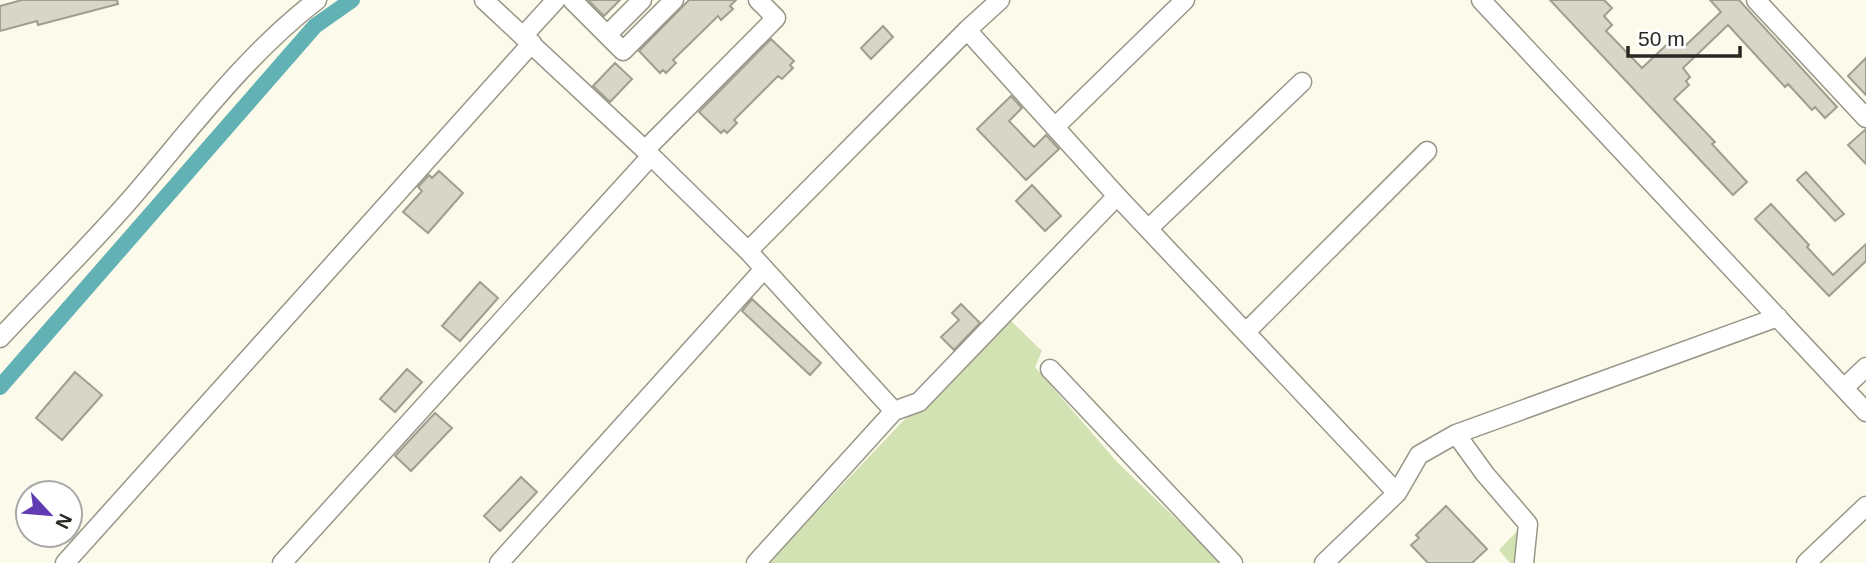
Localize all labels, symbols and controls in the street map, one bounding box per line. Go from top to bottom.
scale bar [1628,14,1740,58]
text: 50 m [1638,27,1685,50]
north arrow [14,479,84,549]
text: N [51,510,76,532]

